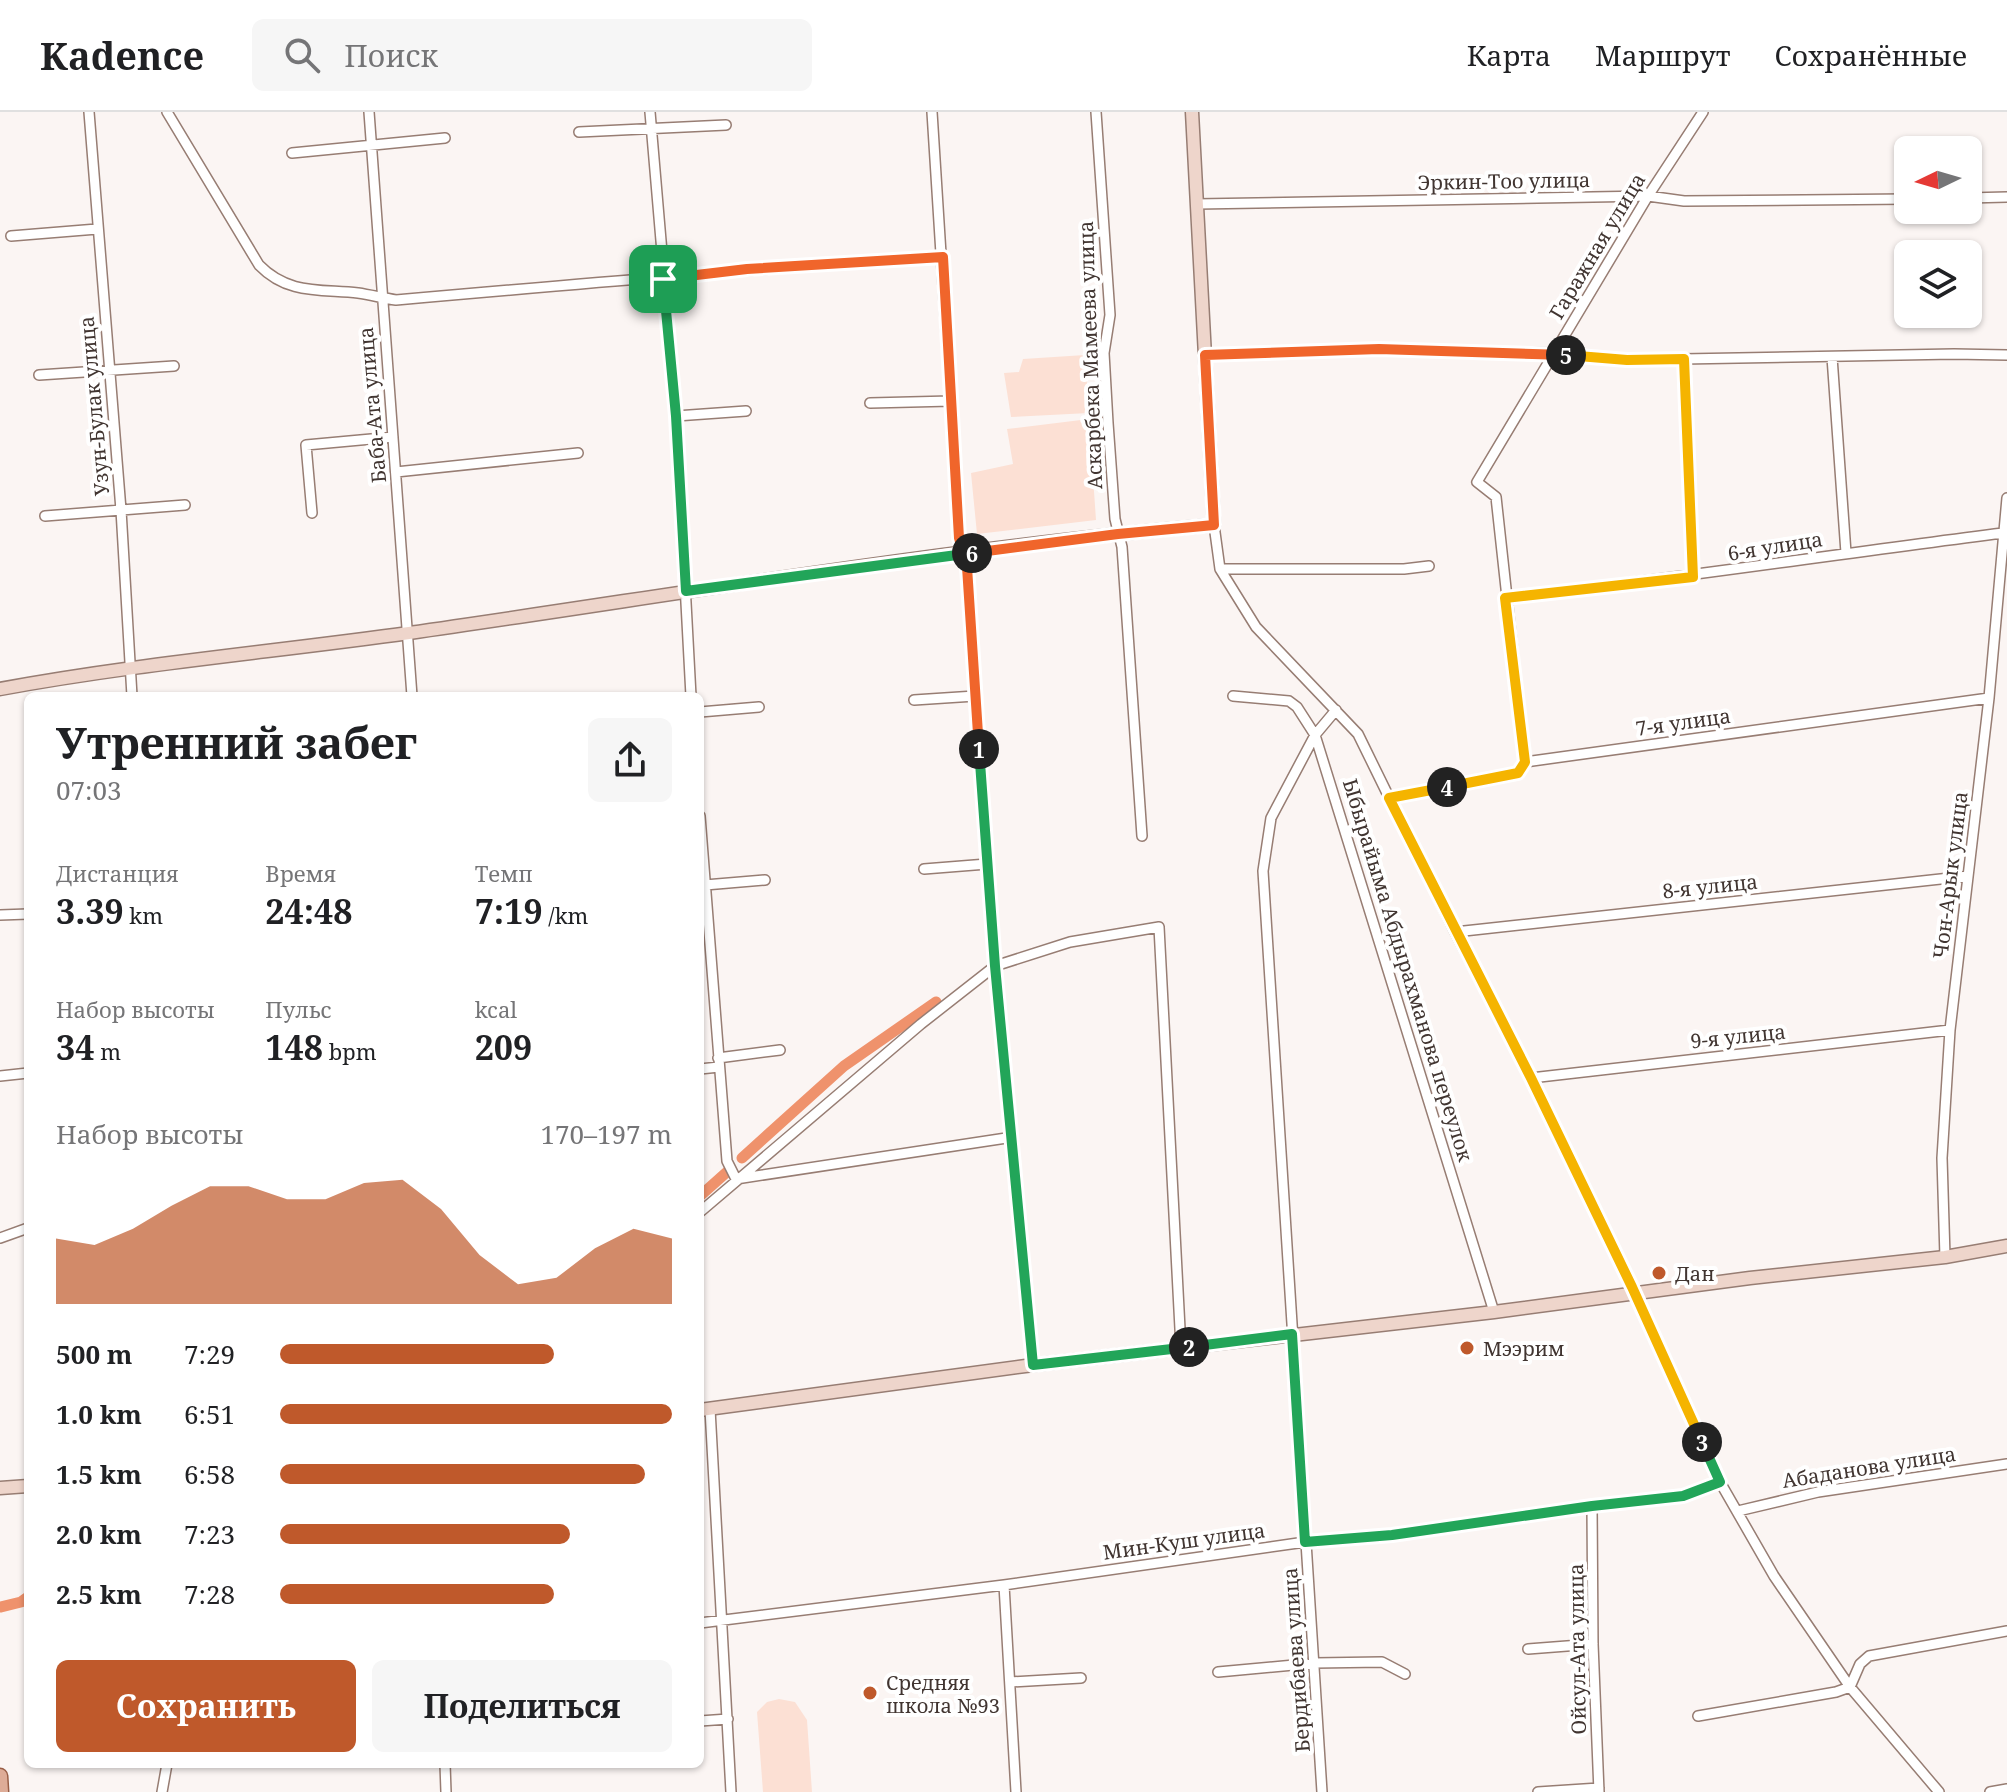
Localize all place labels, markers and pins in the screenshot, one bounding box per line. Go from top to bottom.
pin [629,245,697,313]
pin: 5 [1546,335,1586,375]
pin: 6 [952,533,992,573]
pin: 1 [959,729,999,769]
pin: 4 [1427,767,1467,807]
place label: Дан [1675,1260,1715,1287]
marker: Дан [1650,1264,1668,1282]
pin: 2 [1169,1327,1209,1367]
place label: Мээрим [1483,1335,1565,1362]
marker: Мээрим [1458,1339,1476,1357]
pin: 3 [1682,1422,1722,1462]
place label: Средняя школа №93 [886,1669,1000,1719]
marker: Средняя школа №93 [861,1684,879,1702]

